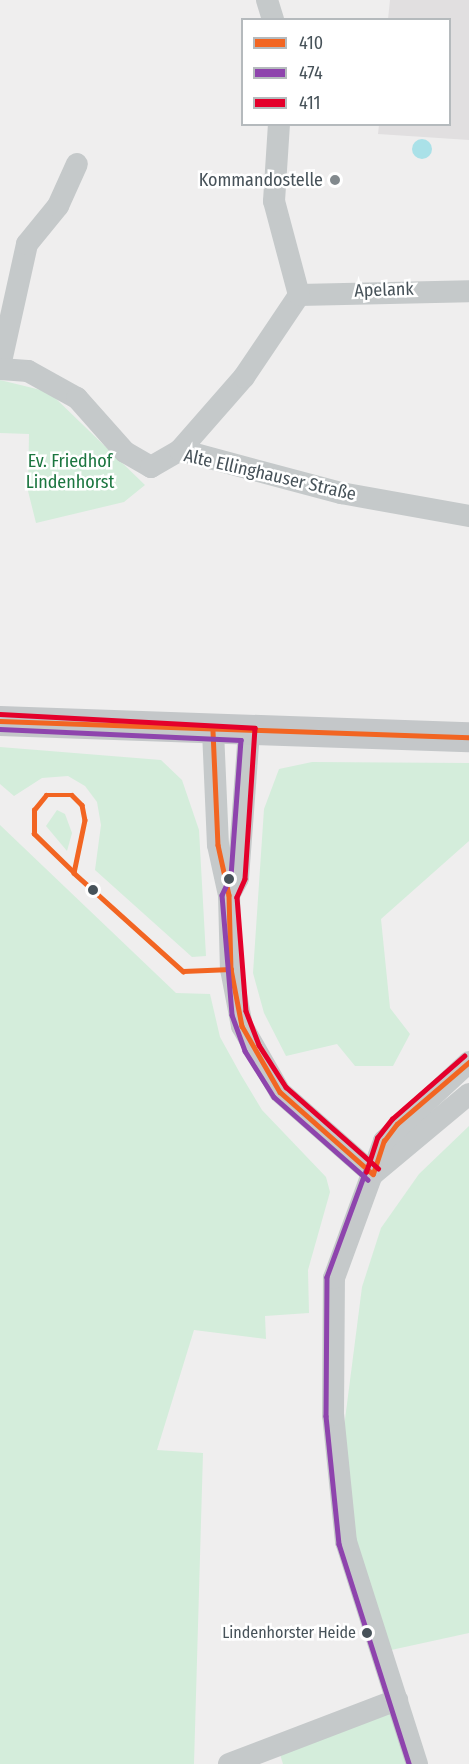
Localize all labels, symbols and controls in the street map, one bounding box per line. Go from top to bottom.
legend [241,18,451,126]
text: 410 [299,32,323,54]
text: 474 [299,62,323,84]
text: 411 [299,92,321,114]
place label: Kommandostelle [199,169,323,191]
marker: Kommandostelle [328,173,342,187]
street label: Apelank [354,278,414,302]
street label: Alte Ellinghauser Straße [182,445,358,505]
park label: Ev. Friedhof Lindenhorst [26,451,114,494]
unlabelled marker [223,873,235,885]
unlabelled marker [87,884,99,896]
place label: Lindenhorster Heide [222,1623,356,1643]
marker: Lindenhorster Heide [361,1627,373,1639]

